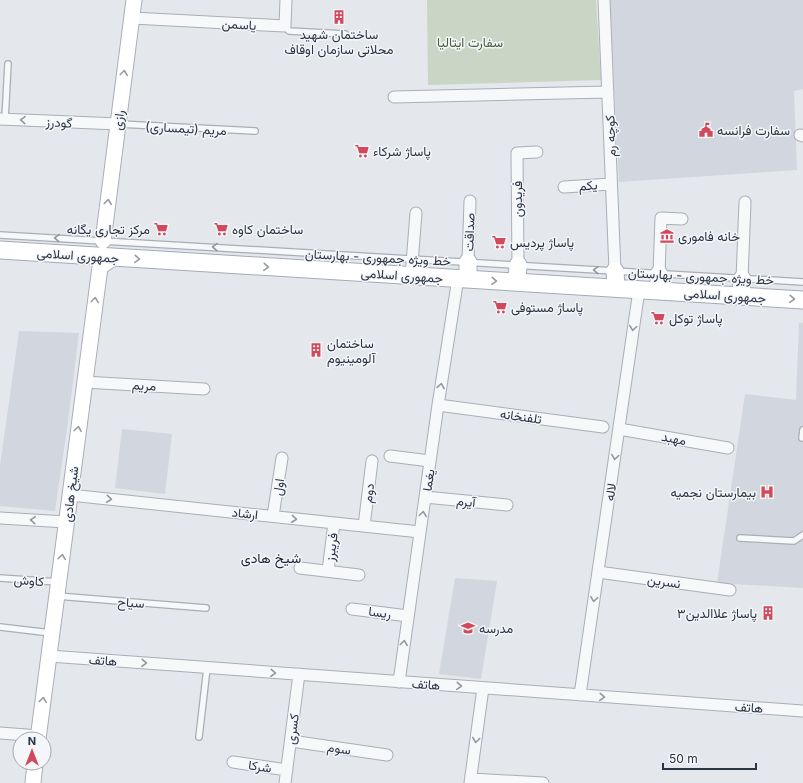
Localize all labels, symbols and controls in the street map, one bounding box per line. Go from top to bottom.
building icon: ساختمان شهید محلاتی سازمان اوقاف [331,9,347,25]
street label: یاسمن [221,15,257,34]
place label: ساختمان شهید محلاتی سازمان اوقاف [285,26,394,58]
park label: سفارت ایتالیا [437,34,503,51]
one-way arrow [120,70,129,76]
street label: رازی [109,109,128,131]
street label: گودرز [44,113,73,132]
street label: کوچه رم [601,115,621,157]
one-way arrow [20,116,26,124]
street label: مریم (تیمساری) [145,118,227,139]
public building icon: سفارت فرانسه [698,122,714,138]
place label: سفارت فرانسه [717,122,790,139]
supermarket icon: پاساژ شرکاء [354,143,370,159]
place label: پاساژ شرکاء [373,143,431,161]
street label: یکم [578,176,598,195]
street label: فریدون [509,181,526,217]
one-way arrow [103,199,112,205]
street label: صداقت [460,212,478,252]
place label: مرکز تجاری یگانه [67,221,150,238]
supermarket icon: مرکز تجاری یگانه [153,221,169,237]
supermarket icon: ساختمان کاوه [213,221,229,237]
place label: ساختمان کاوه [232,221,303,238]
museum icon: خانه فاموری [659,228,675,244]
place label: خانه فاموری [678,228,740,245]
one-way arrow [54,234,60,243]
supermarket icon: پاساژ پردیس [491,234,507,250]
place label: پاساژ پردیس [510,234,574,252]
one-way arrow [212,243,218,252]
street label: جمهوری اسلامی [36,244,120,267]
street label: خط ویژه جمهوری - بهارستان [305,245,452,270]
one-way arrow [134,254,140,263]
one-way arrow [263,262,270,271]
street label: جمهوری اسلامی [360,264,444,287]
street label: خط ویژه جمهوری - بهارستان [628,264,775,289]
one-way arrow [593,266,599,274]
one-way arrow [491,276,497,285]
street label: جمهوری اسلامی [683,284,767,307]
one-way arrow [789,295,795,303]
one-way arrow [90,297,99,303]
supermarket icon: پاساژ مستوفی [492,299,508,315]
place label: پاساژ مستوفی [511,299,583,317]
supermarket icon: پاساژ توکل [650,310,666,326]
place label: پاساژ توکل [669,310,722,328]
one-way arrow [629,325,638,331]
place label: ساختمان آلومینیوم [327,335,376,367]
building icon: ساختمان آلومینیوم [308,342,324,358]
street label: مریم [131,376,157,395]
one-way arrow [436,383,445,389]
street label: تلفنخانه [499,405,543,427]
one-way arrow [73,426,82,432]
street label: مهبد [660,428,688,449]
one-way arrow [611,454,620,460]
street label: شیخ هادی [59,465,83,523]
street label: یغما [419,468,437,492]
street label: اول [269,477,288,497]
street label: دوم [359,482,378,504]
street label: لاله [601,482,619,502]
place label: بیمارستان نجمیه [671,484,756,501]
hospital icon: بیمارستان نجمیه [759,484,775,500]
street label: آیرم [455,492,477,511]
one-way arrow [105,495,112,504]
street label: ارشاد [231,504,259,523]
one-way arrow [418,511,427,517]
one-way arrow [290,514,297,523]
one-way arrow [30,516,36,525]
street label: فریبرز [321,532,342,563]
district label: شیخ هادی [241,549,301,569]
one-way arrow [57,554,66,561]
street label: کاوش [13,571,45,590]
street label: نسرین [646,571,682,592]
street label: سیاح [117,593,145,613]
one-way arrow [590,596,599,602]
street label: ریسا [368,603,392,622]
place label: پاساژ علاالدین۳ [677,605,757,623]
building icon: پاساژ علاالدین۳ [760,605,776,621]
school or university icon: مدرسه [460,620,476,636]
place label: مدرسه [479,620,513,637]
one-way arrow [399,640,408,646]
street label: هاتف [88,651,118,669]
one-way arrow [141,659,147,668]
one-way arrow [270,668,276,677]
street label: هاتف [411,675,441,693]
one-way arrow [456,682,462,691]
one-way arrow [599,692,605,701]
one-way arrow [38,697,47,703]
street label: هاتف [734,698,764,716]
street label: کسری [282,712,303,745]
north arrow [12,731,52,771]
text: N [28,734,36,748]
one-way arrow [472,737,481,743]
street label: سوم [326,738,352,759]
scale bar [663,745,756,771]
text: 50 m [669,751,698,766]
street label: شرکا [247,756,273,777]

